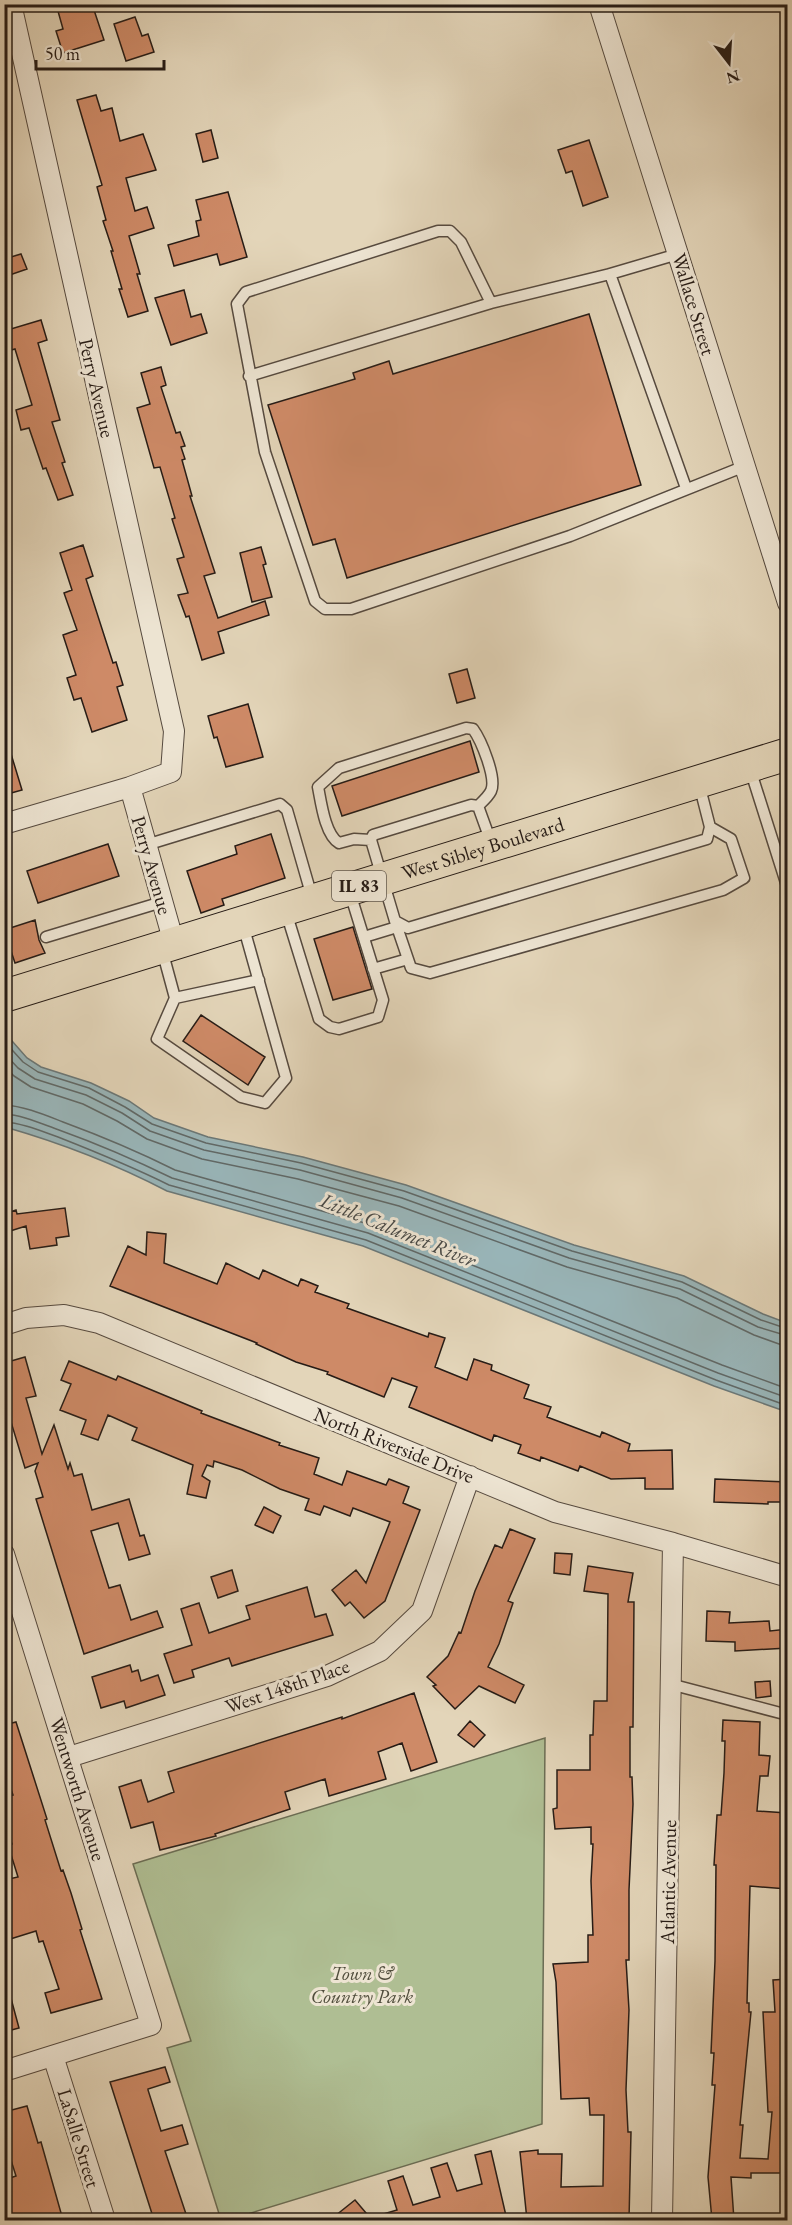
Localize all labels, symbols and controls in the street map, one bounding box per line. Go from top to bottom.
scale bar [36,33,164,71]
north arrow [699,33,759,93]
text: 50 m [45,42,80,65]
text: N [724,65,743,89]
street label: Wallace Street [666,250,722,359]
street label: Perry Avenue [73,336,121,440]
street label: West Sibley Boulevard [398,811,568,886]
street label: Perry Avenue [126,813,179,917]
road number: IL 83 [332,871,386,901]
water label: Little Calumet River [315,1186,481,1273]
street label: North Riverside Drive [310,1401,478,1489]
street label: West 148th Place [221,1653,353,1719]
street label: Wentworth Avenue [44,1714,112,1864]
street label: Atlantic Avenue [654,1819,682,1945]
park label: Town & Country Park [311,1960,413,2009]
street label: LaSalle Street [52,2085,107,2191]

